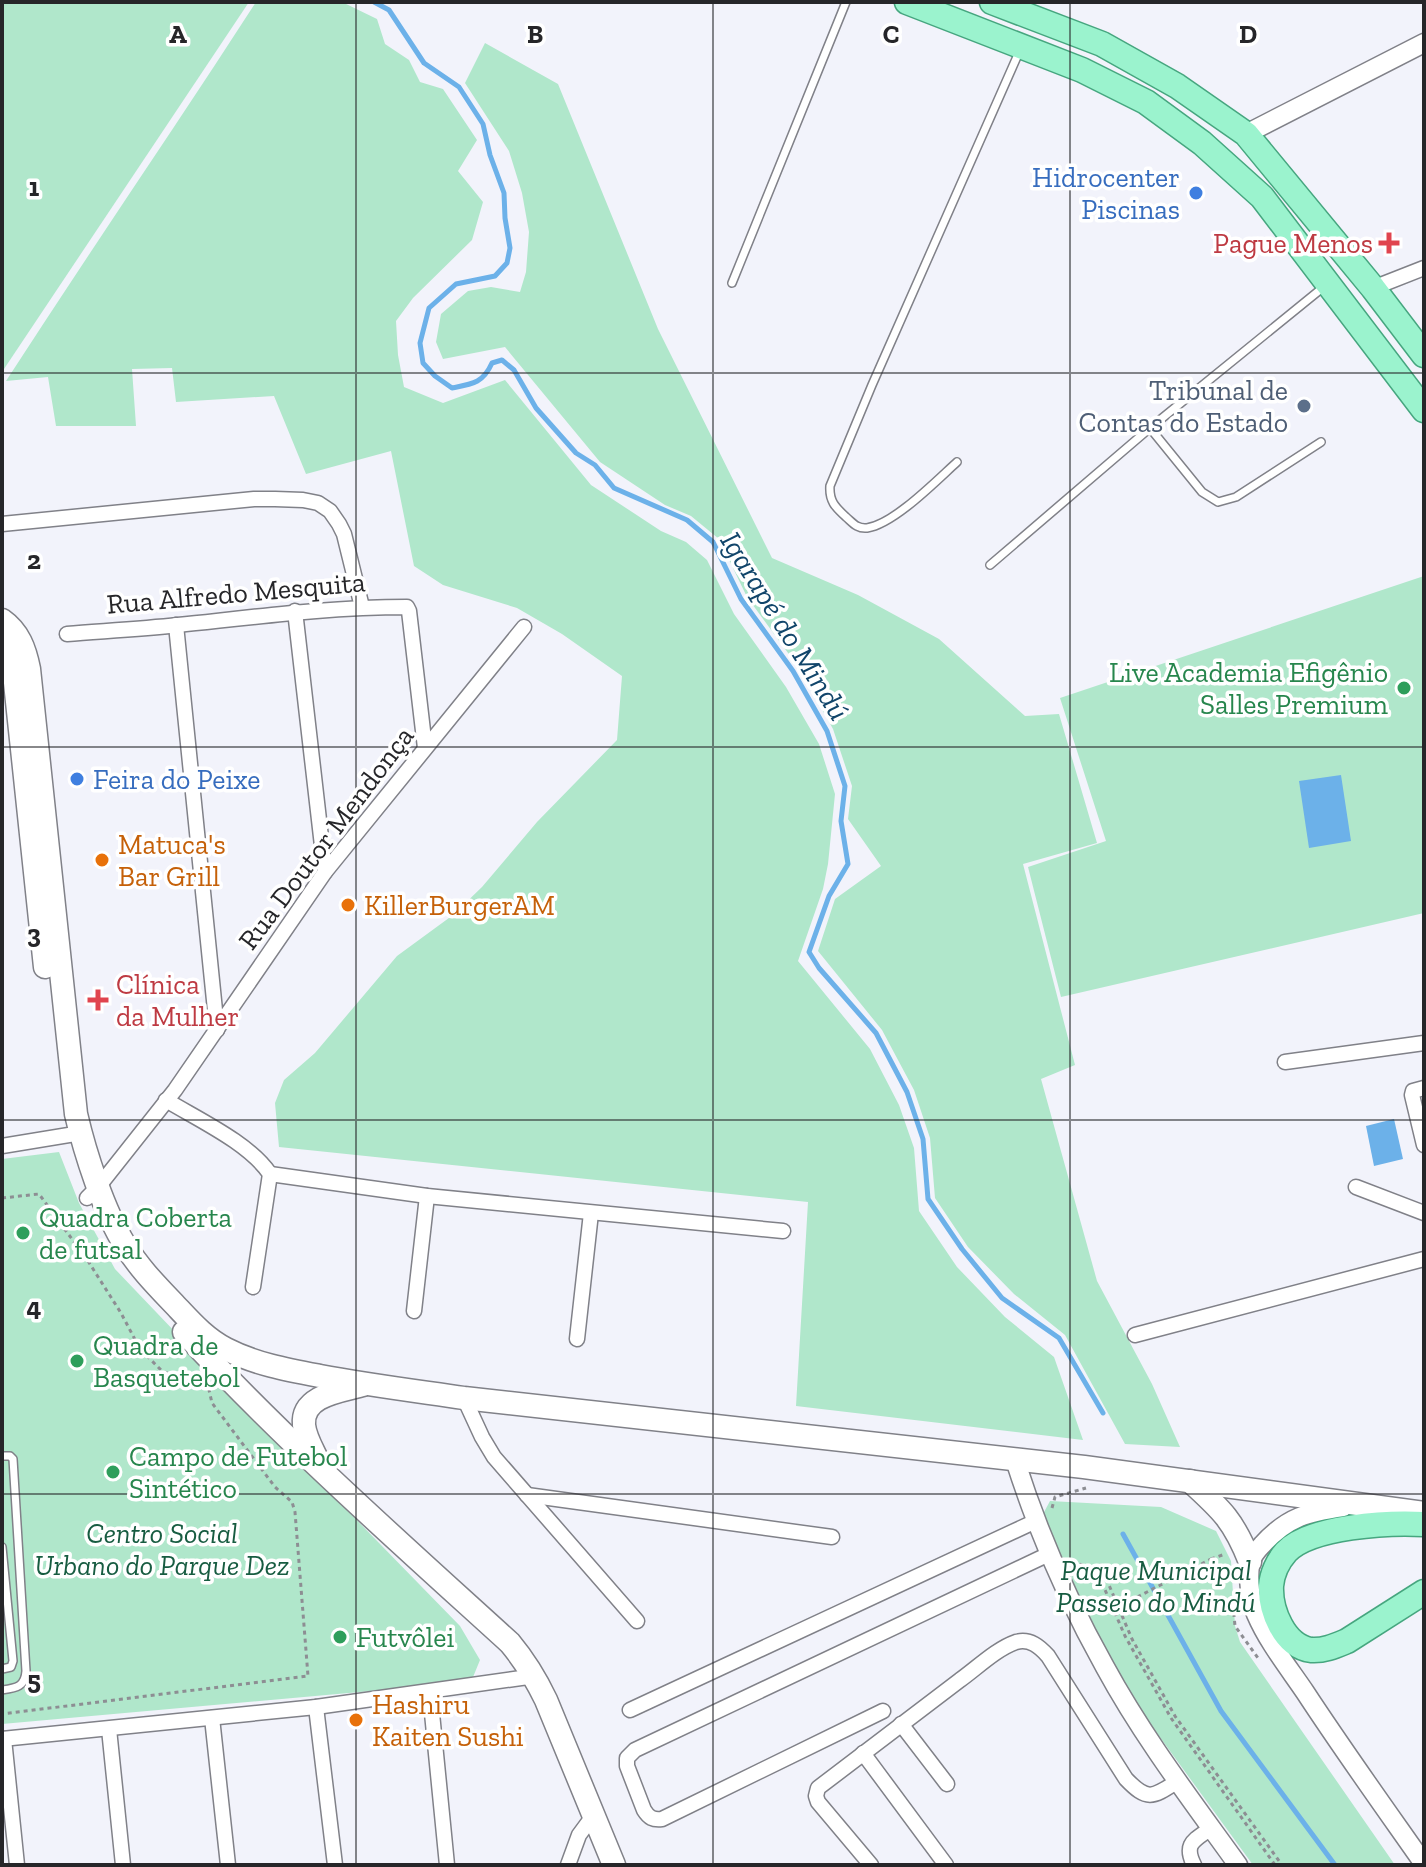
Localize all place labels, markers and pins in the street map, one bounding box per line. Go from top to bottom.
place label: Hidrocenter Piscinas [1032,161,1180,226]
marker: Hidrocenter Piscinas [1187,184,1205,202]
place label: Pague Menos [1213,227,1373,260]
marker: Pague Menos [1380,234,1398,252]
place label: Tribunal de Contas do Estado [1079,374,1288,439]
marker: Tribunal de Contas do Estado [1295,397,1313,415]
place label: Live Academia Efigênio Salles Premium [1109,656,1388,721]
marker: Live Academia Efigênio Salles Premium [1395,679,1413,697]
place label: Feira do Peixe [93,763,260,796]
marker: Feira do Peixe [68,770,86,788]
place label: Matuca's Bar Grill [118,828,226,893]
marker: Matuca's Bar Grill [93,851,111,869]
place label: KillerBurgerAM [364,889,555,922]
marker: KillerBurgerAM [339,896,357,914]
place label: Clínica da Mulher [116,968,239,1033]
marker: Clínica da Mulher [87,989,109,1011]
place label: Quadra Coberta de futsal [39,1201,233,1266]
marker: Quadra Coberta de futsal [14,1224,32,1242]
place label: Quadra de Basquetebol [93,1329,240,1394]
marker: Quadra de Basquetebol [68,1352,86,1370]
place label: Campo de Futebol Sintético [129,1440,347,1505]
marker: Campo de Futebol Sintético [104,1463,122,1481]
place label: Futvôlei [356,1621,454,1654]
marker: Futvôlei [331,1628,349,1646]
place label: Hashiru Kaiten Sushi [372,1688,524,1753]
marker: Hashiru Kaiten Sushi [347,1711,365,1729]

